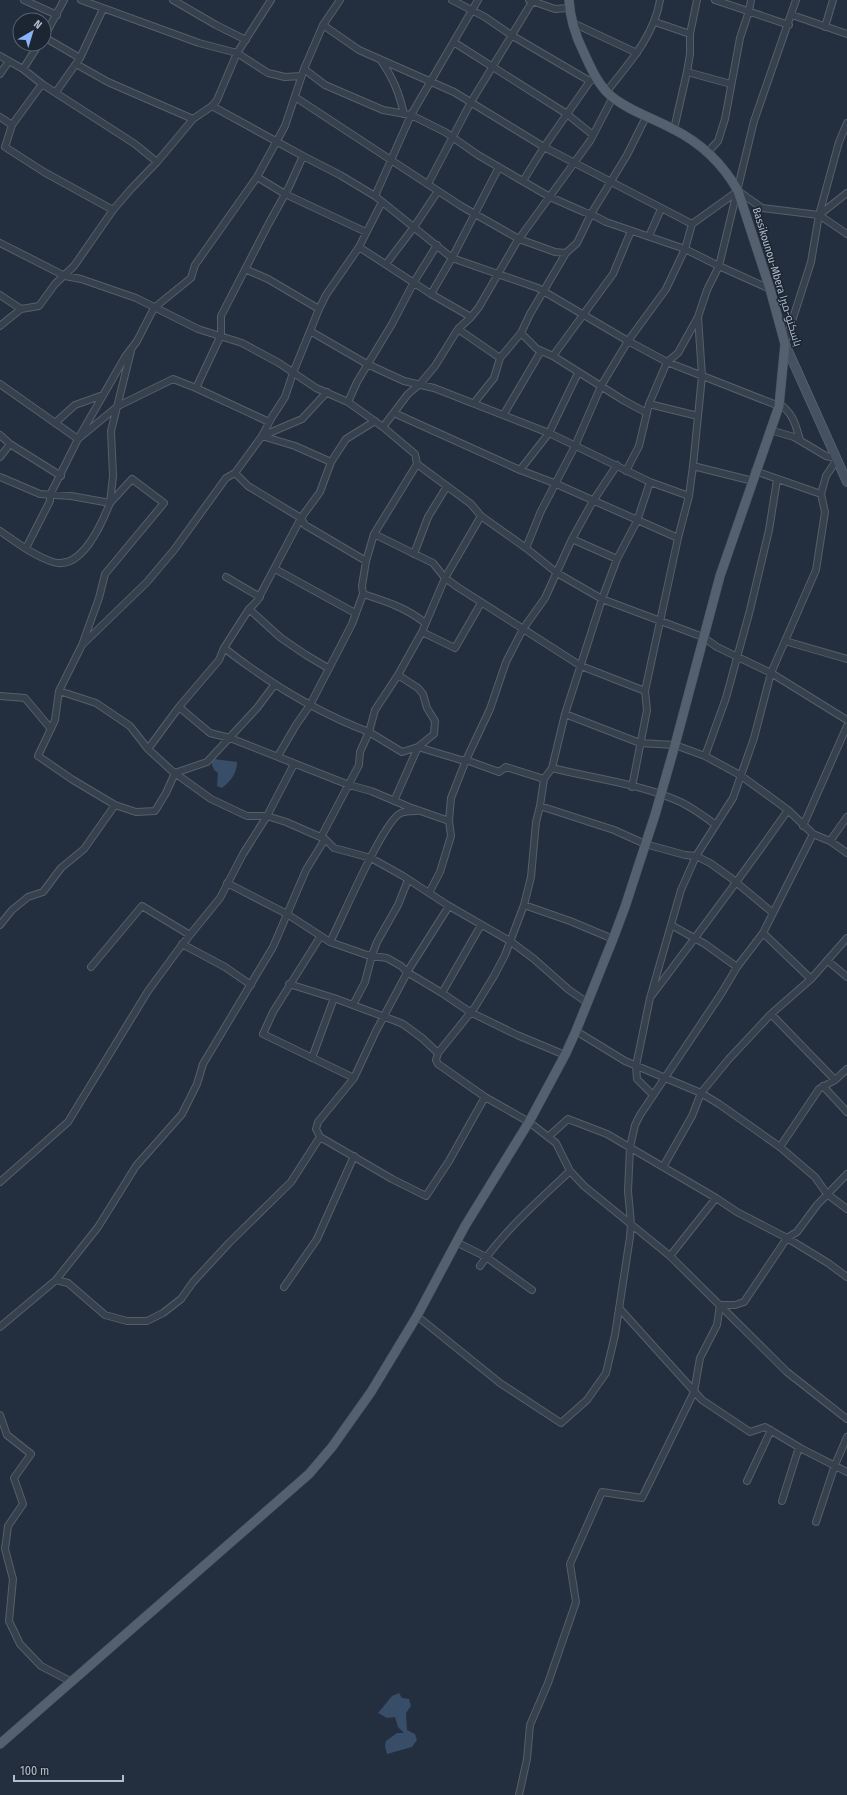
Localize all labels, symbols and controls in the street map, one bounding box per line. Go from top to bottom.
north arrow [12,12,52,52]
text: N [31,17,44,32]
street label: Bassikounou-Mbera باسكنو-مبرا [750,206,804,348]
scale bar [14,1757,123,1783]
text: 100 m [20,1764,49,1778]

